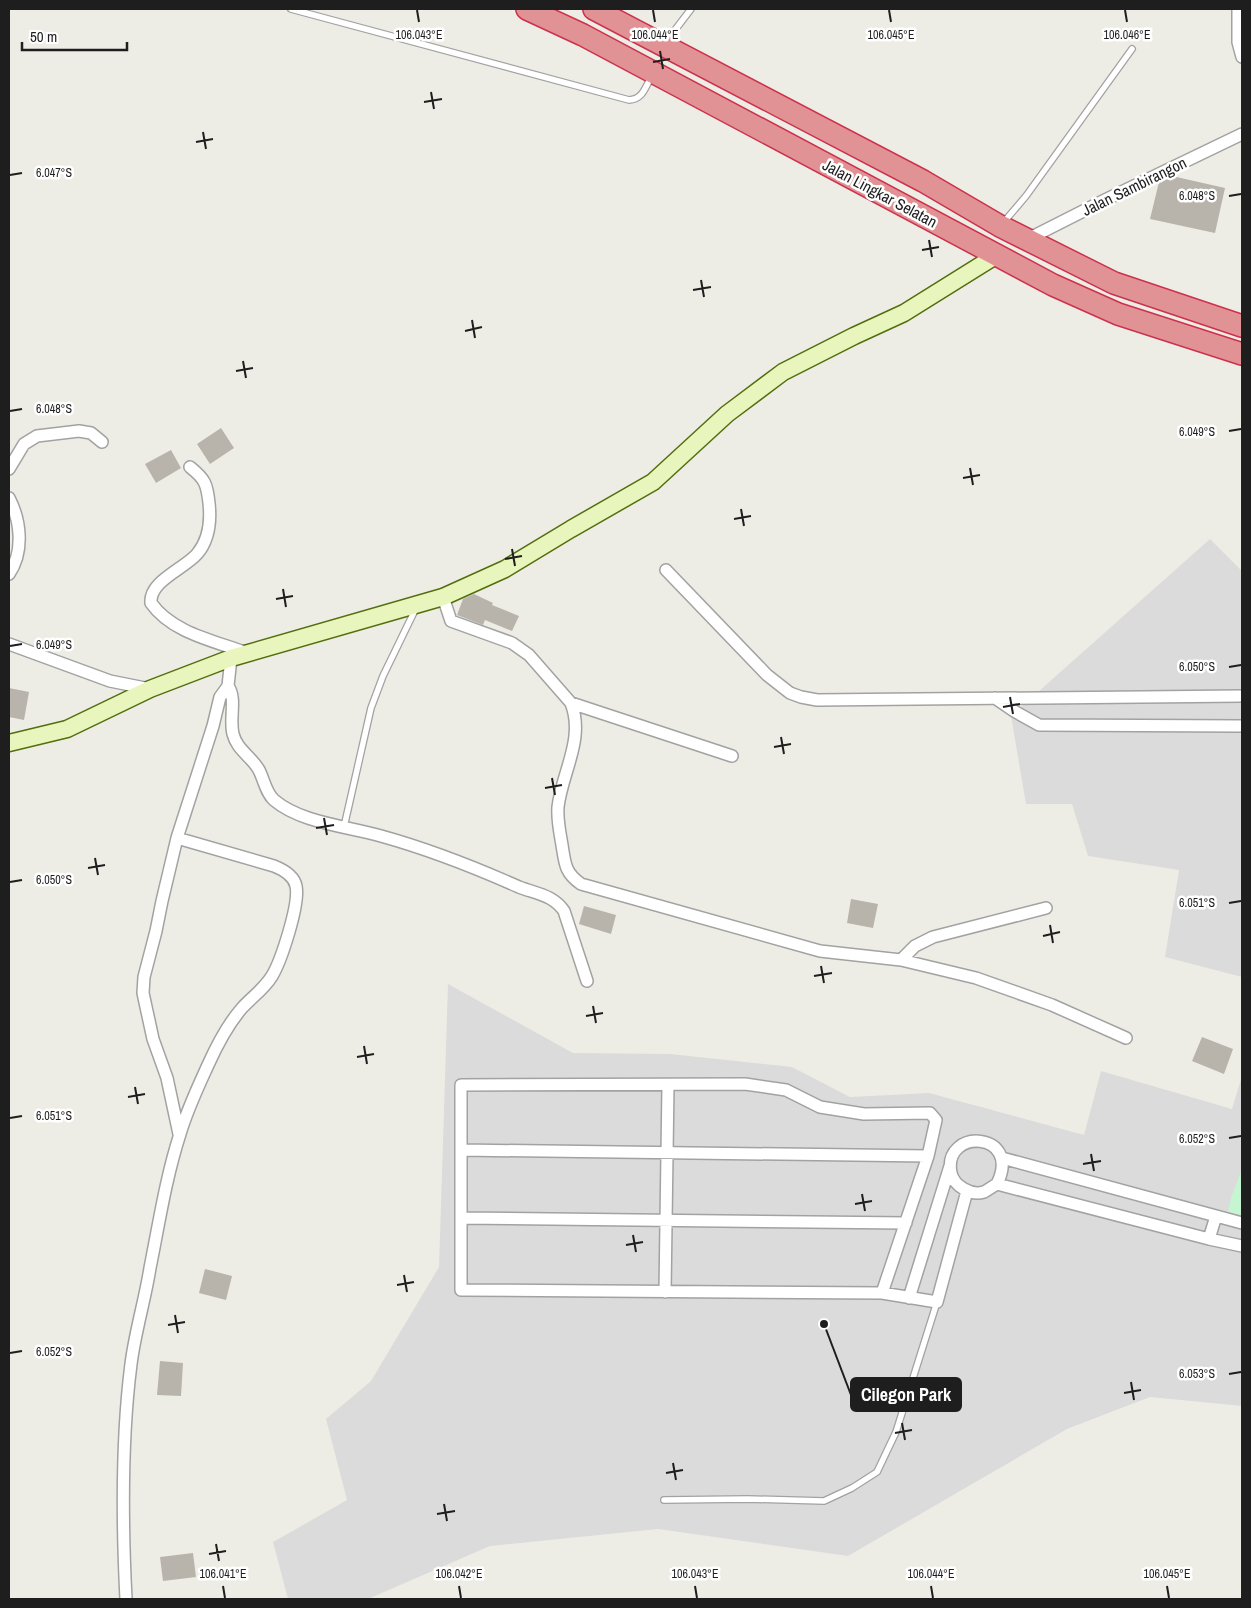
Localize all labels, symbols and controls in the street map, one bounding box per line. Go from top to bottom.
scale bar [22,20,128,52]
text: 50 m [30,26,57,47]
text: 106.043°E [396,27,442,43]
text: 106.044°E [632,27,678,43]
text: 106.045°E [868,27,914,43]
text: 106.046°E [1104,27,1150,43]
street label: Jalan Sambirangon [1078,151,1190,221]
street label: Jalan Lingkar Selatan [819,153,941,233]
text: 6.047°S [36,165,72,181]
text: 6.048°S [1179,188,1215,204]
text: 6.048°S [36,401,72,417]
text: 6.049°S [1179,424,1215,440]
text: 6.049°S [36,637,72,653]
text: 6.050°S [1179,659,1215,675]
text: 6.050°S [36,872,72,888]
text: 6.051°S [1179,895,1215,911]
text: 6.051°S [36,1108,72,1124]
text: 6.052°S [1179,1131,1215,1147]
text: 6.052°S [36,1344,72,1360]
text: 6.053°S [1179,1366,1215,1382]
callout: Cilegon Park [851,1378,961,1411]
text: Cilegon Park [861,1382,952,1407]
text: 106.041°E [200,1566,246,1582]
text: 106.042°E [436,1566,482,1582]
text: 106.043°E [672,1566,718,1582]
text: 106.044°E [908,1566,954,1582]
text: 106.045°E [1144,1566,1190,1582]

